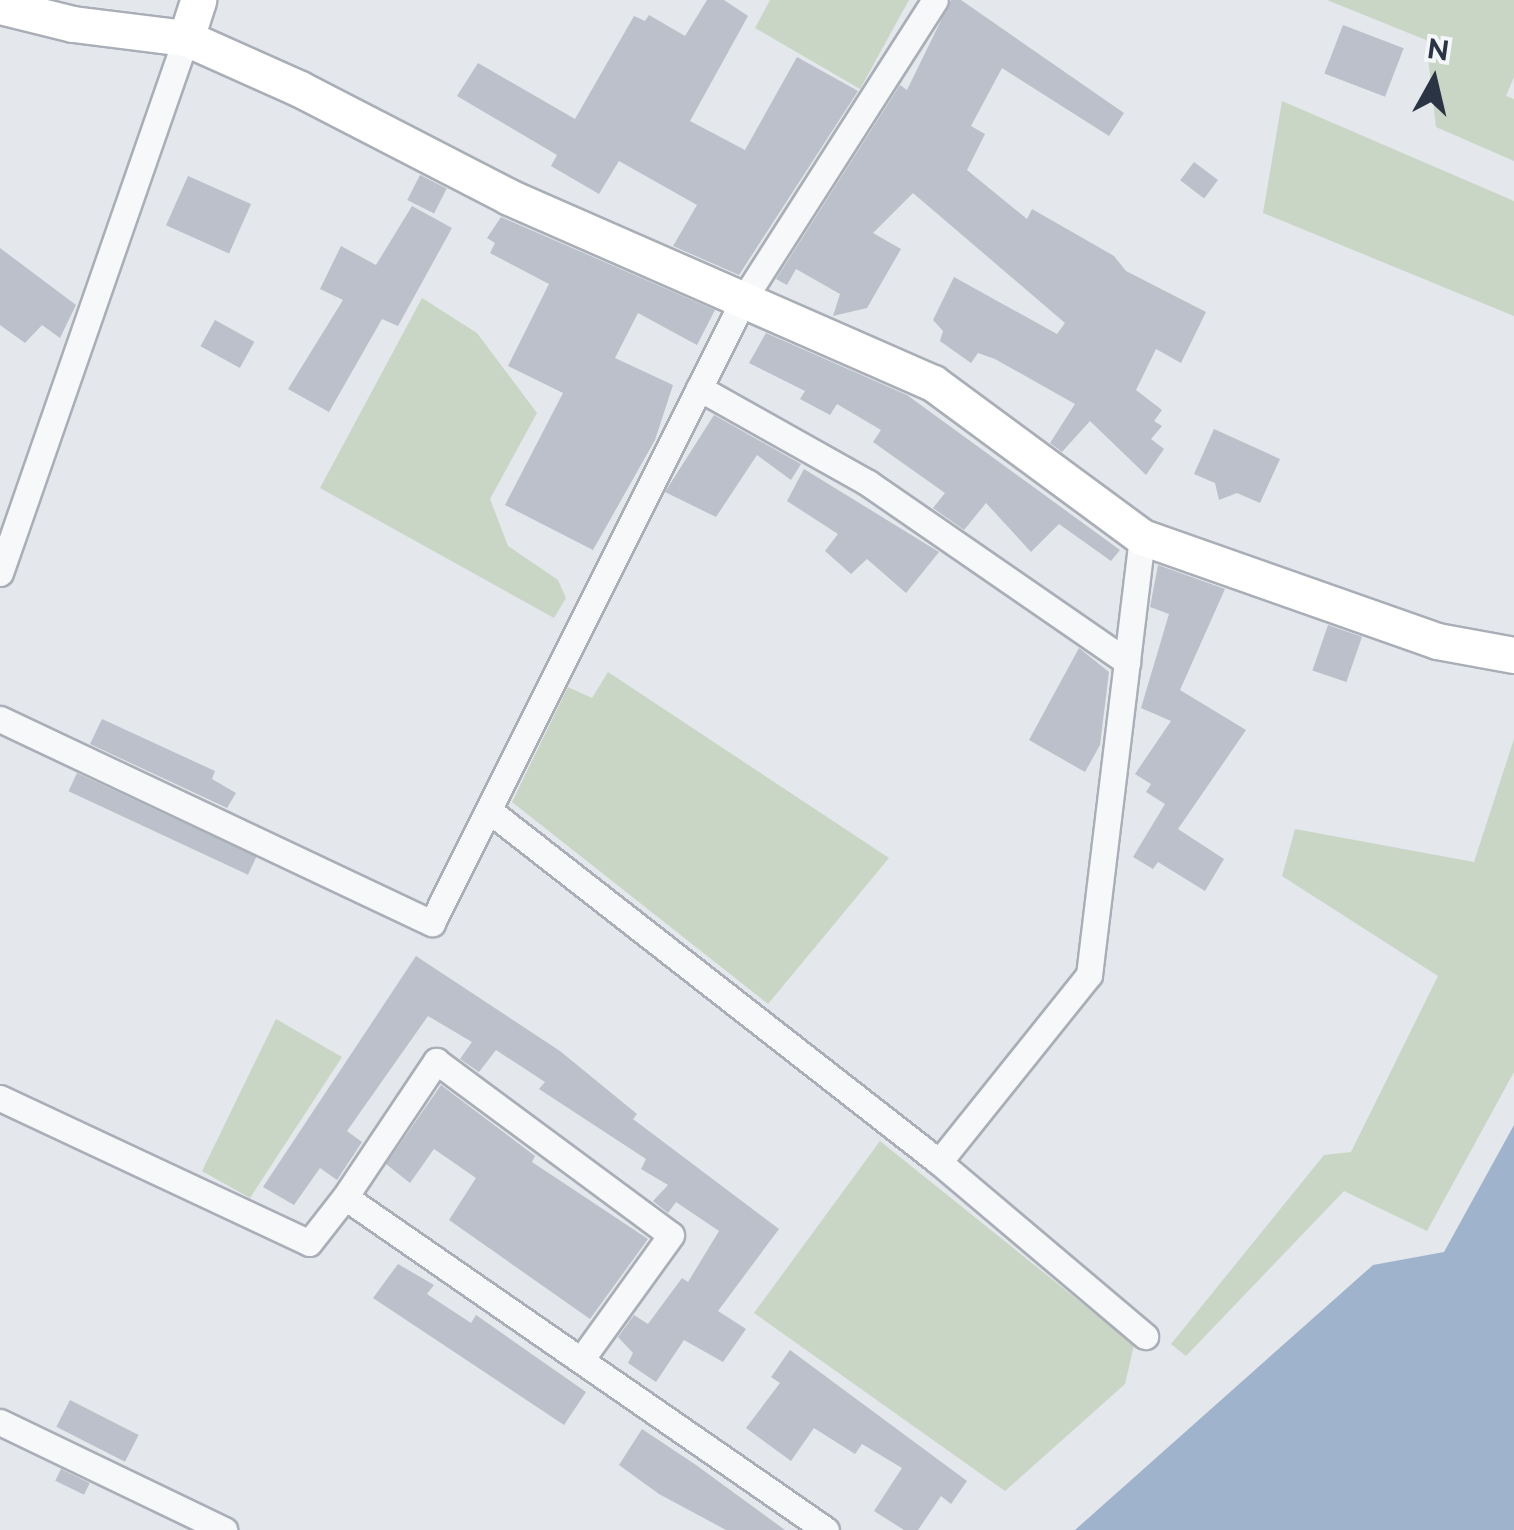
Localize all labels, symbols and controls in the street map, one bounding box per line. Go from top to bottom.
north arrow [1384,30,1484,130]
text: N [1425,32,1451,68]

